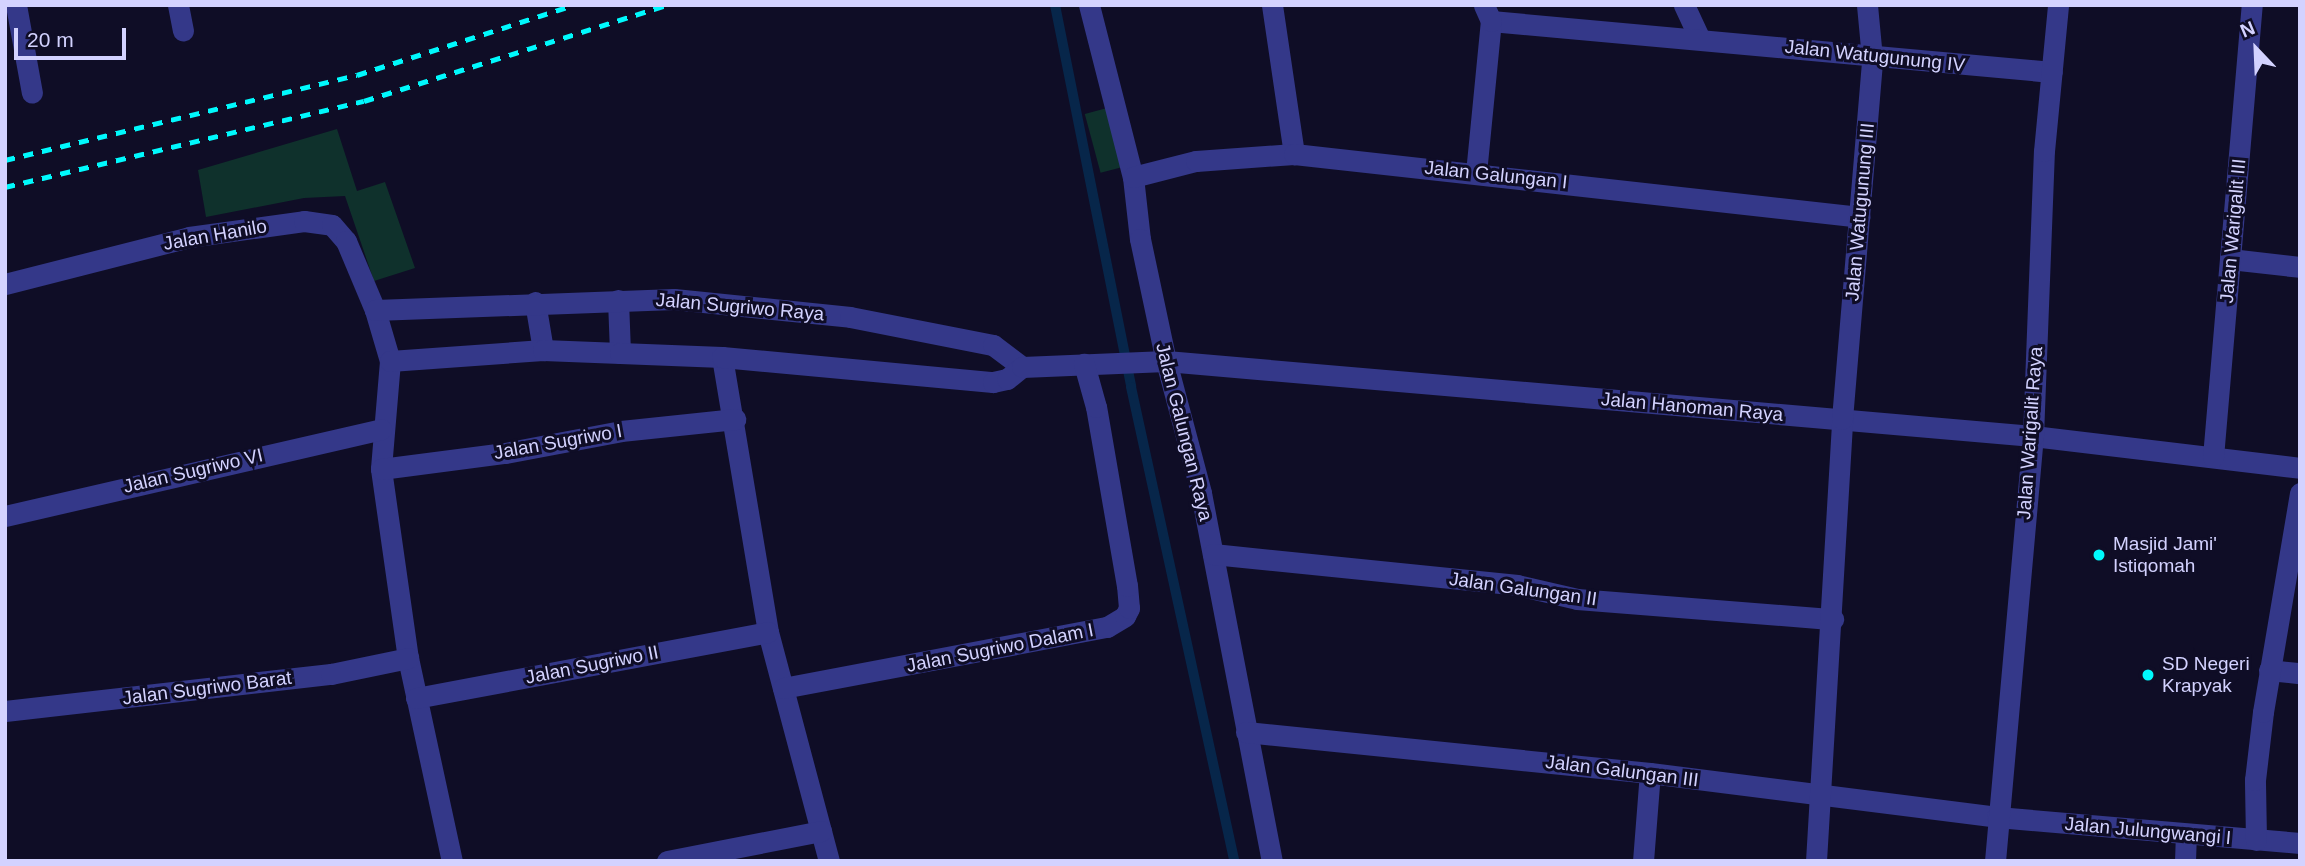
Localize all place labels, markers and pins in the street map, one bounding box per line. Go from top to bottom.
place label: Masjid Jami' Istiqomah [2113,533,2217,577]
marker: Masjid Jami' Istiqomah [2091,547,2107,563]
place label: SD Negeri Krapyak [2162,653,2250,697]
marker: SD Negeri Krapyak [2140,667,2156,683]

